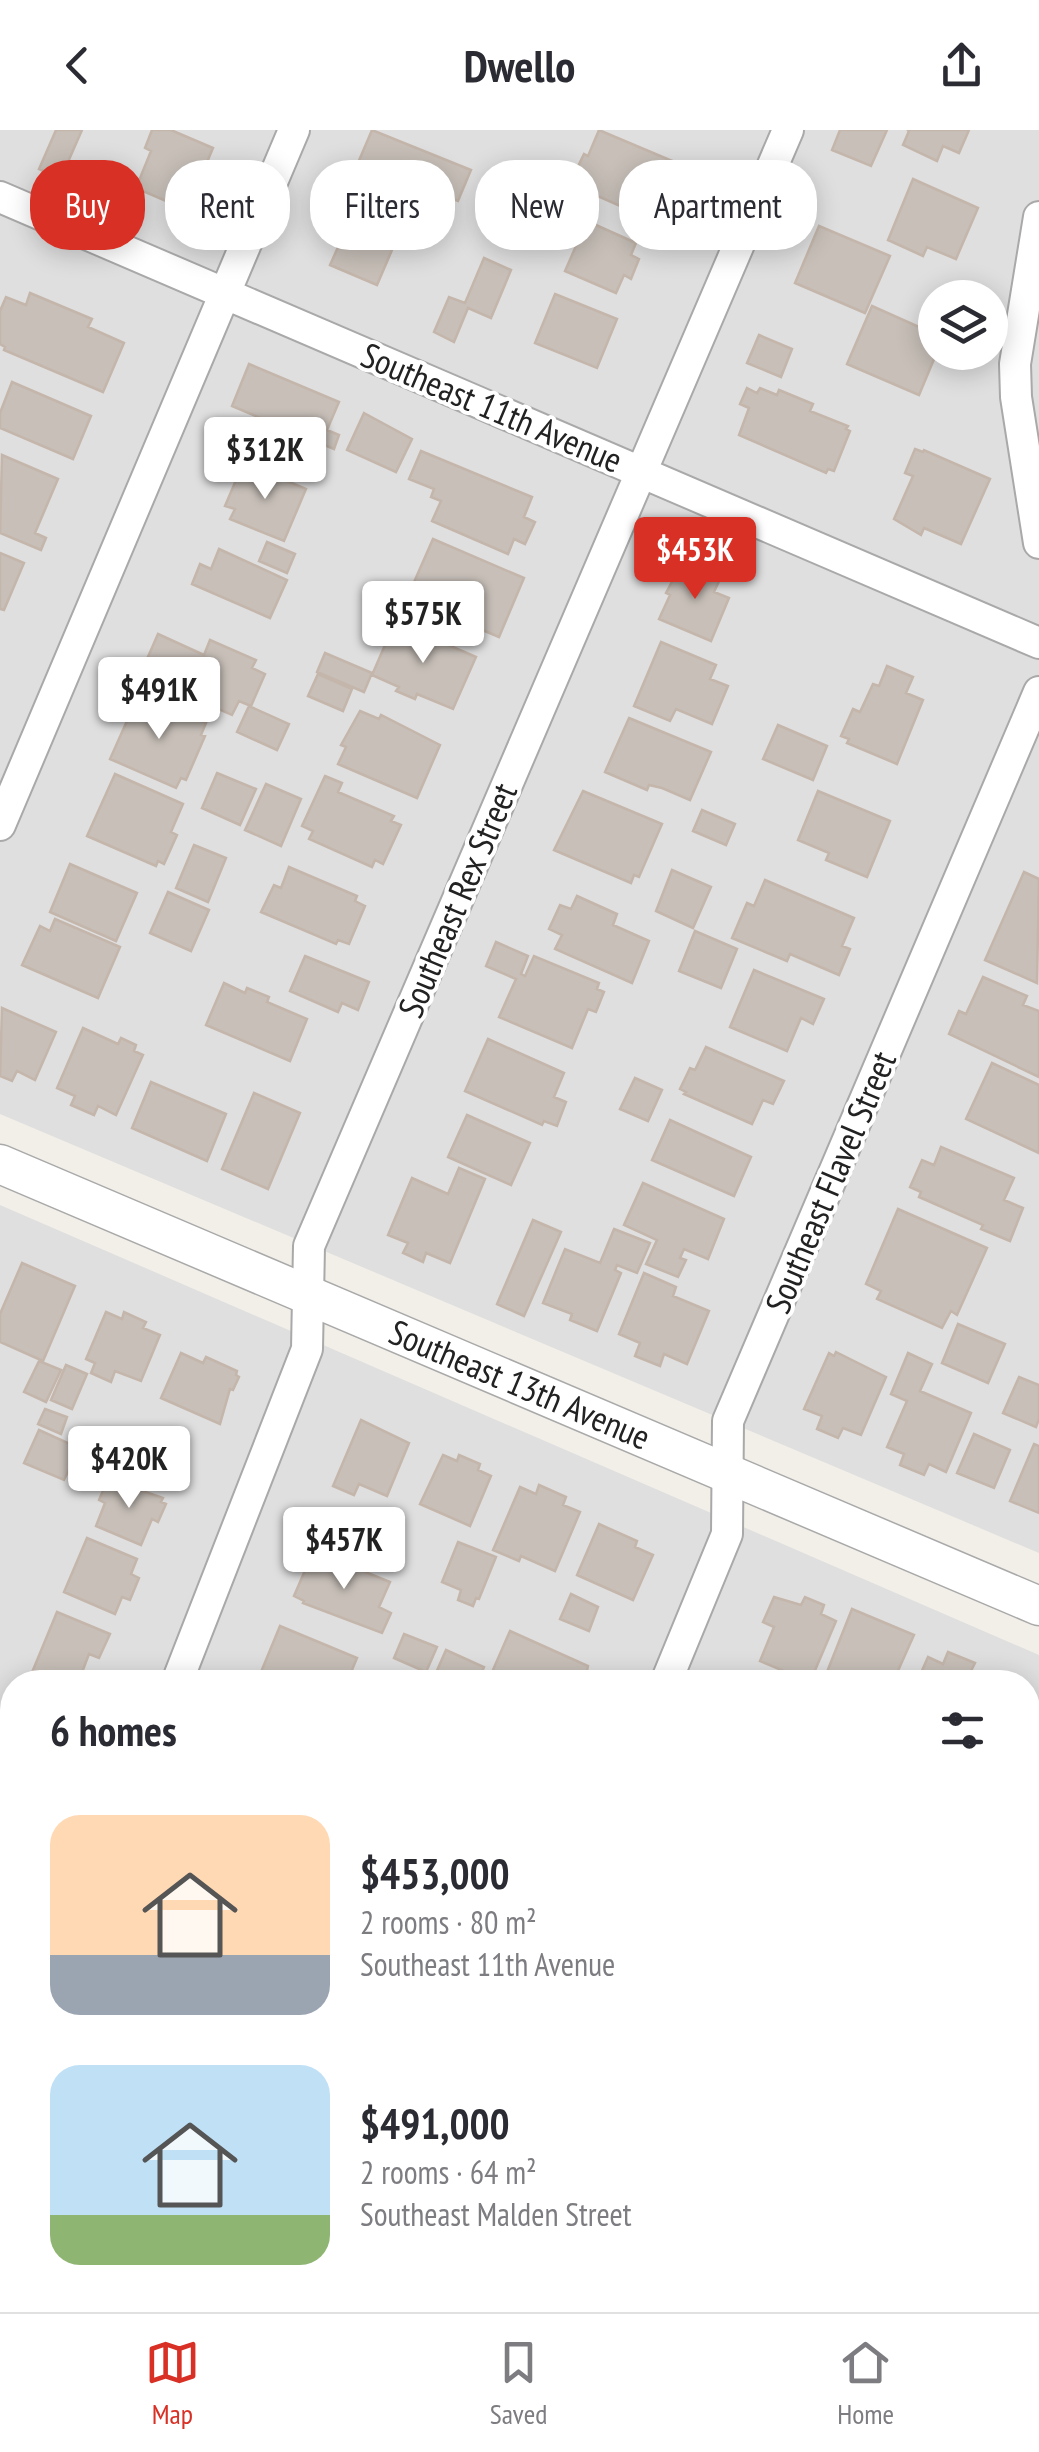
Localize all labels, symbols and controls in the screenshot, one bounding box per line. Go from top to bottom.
text: Dwello [464,36,575,94]
icon: back [50,38,105,93]
icon: share [934,38,989,93]
chip: Buy [30,160,145,250]
chip: Rent [165,160,290,250]
chip: Filters [310,160,455,250]
chip: New [475,160,599,250]
chip: Apartment [619,160,817,250]
map controls [918,280,1008,370]
button: layers [918,280,1008,370]
street label: Southeast 11th Avenue [355,331,629,483]
pin: $312K [195,417,335,502]
text: $312K [226,428,304,470]
pin: $453K [625,517,765,602]
text: $453K [656,528,734,570]
pin: $575K [353,581,493,666]
text: $575K [384,592,462,634]
pin: $491K [89,657,229,742]
text: $491K [120,668,198,710]
street label: Southeast Rex Street [387,775,527,1024]
street label: Southeast Flavel Street [754,1044,906,1320]
street label: Southeast 13th Avenue [383,1308,657,1460]
pin: $420K [59,1426,199,1511]
text: $420K [90,1437,168,1479]
pin: $457K [274,1507,414,1592]
text: $457K [305,1518,383,1560]
text: 6 homes [50,1703,177,1758]
icon: filters [935,1703,990,1758]
text: $453,000 [360,1846,510,1901]
icon: home [130,1855,250,1975]
text: 2 rooms · 80 m² [360,1901,537,1943]
text: Southeast 11th Avenue [360,1943,615,1985]
text: $491,000 [360,2096,510,2151]
icon: home [130,2105,250,2225]
text: 2 rooms · 64 m² [360,2151,537,2193]
text: Southeast Malden Street [360,2193,632,2235]
tab: Map [145,2335,200,2432]
tab: Saved [490,2335,547,2432]
tab: Home [837,2335,894,2432]

